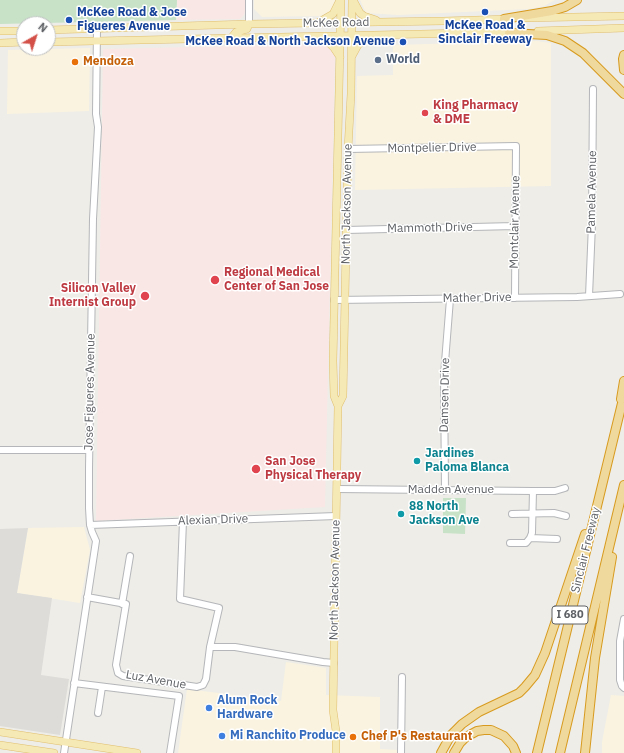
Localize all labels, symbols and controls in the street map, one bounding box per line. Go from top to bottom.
place label: McKee Road & Jose Figueres Avenue [77,6,187,34]
marker: McKee Road & Sinclair Freeway [480,7,490,17]
marker: McKee Road & Jose Figueres Avenue [64,15,74,25]
street label: McKee Road [303,15,369,31]
north arrow [16,16,56,56]
place label: McKee Road & Sinclair Freeway [438,19,532,47]
text: N [35,20,50,35]
place label: McKee Road & North Jackson Avenue [185,35,395,49]
marker: McKee Road & North Jackson Avenue [398,37,408,47]
place label: World [386,53,420,67]
place label: Mendoza [83,55,134,69]
marker: World [373,55,383,65]
marker: Mendoza [70,57,80,67]
place label: King Pharmacy & DME [433,99,518,127]
marker: King Pharmacy & DME [420,108,430,118]
street label: Montpelier Drive [387,140,477,156]
street label: North Jackson Avenue [339,144,355,264]
street label: Pamela Avenue [584,150,600,234]
street label: Montclair Avenue [507,175,523,269]
street label: Mammoth Drive [387,220,473,236]
place label: Regional Medical Center of San Jose [224,266,329,294]
marker: Regional Medical Center of San Jose [209,274,221,286]
place label: Silicon Valley Internist Group [49,282,136,310]
marker: Silicon Valley Internist Group [139,290,151,302]
street label: Mather Drive [442,290,512,306]
street label: Jose Figueres Avenue [82,333,98,451]
street label: Damsen Drive [437,357,453,433]
place label: Jardines Paloma Blanca [425,447,509,475]
place label: San Jose Physical Therapy [265,455,361,483]
marker: Jardines Paloma Blanca [412,456,422,466]
marker: San Jose Physical Therapy [250,463,262,475]
street label: Madden Avenue [408,483,494,497]
place label: 88 North Jackson Ave [409,500,479,528]
street label: Sinclair Freeway [568,506,604,594]
marker: 88 North Jackson Ave [396,509,406,519]
street label: Alexian Drive [178,512,248,528]
street label: North Jackson Avenue [327,520,343,640]
road number: I 680 [552,606,588,624]
street label: Luz Avenue [125,668,187,692]
place label: Alum Rock Hardware [217,694,277,722]
marker: Alum Rock Hardware [204,703,214,713]
place label: Mi Ranchito Produce [230,729,346,743]
place label: Chef P's Restaurant [361,730,472,744]
marker: Mi Ranchito Produce [217,731,227,741]
marker: Chef P's Restaurant [348,732,358,742]

